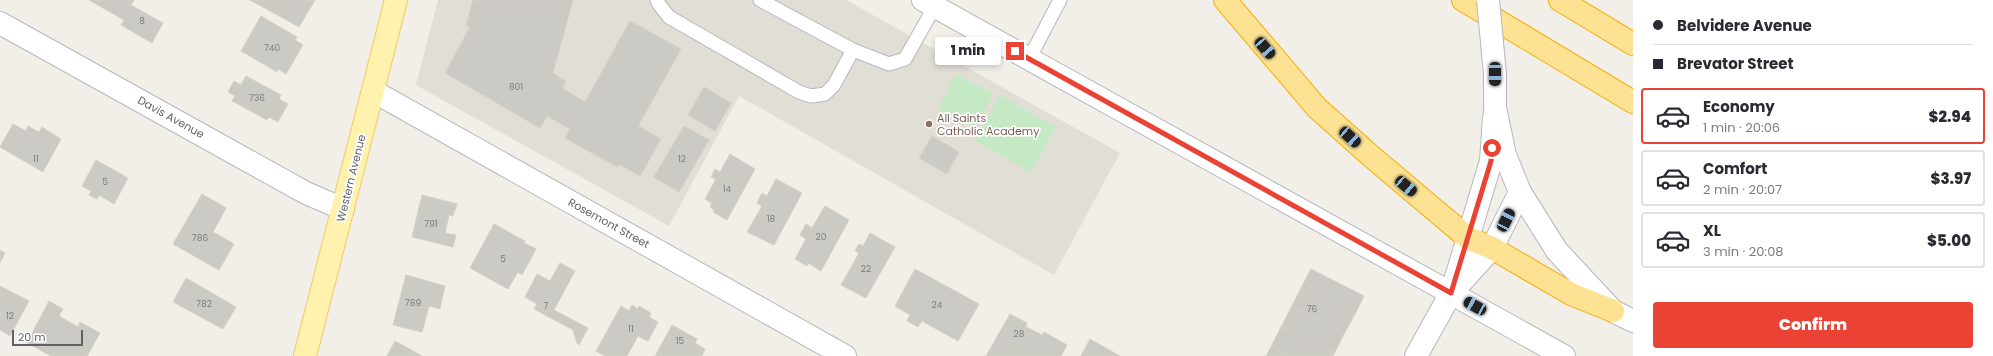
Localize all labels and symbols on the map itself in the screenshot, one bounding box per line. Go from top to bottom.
house number: 8 [139,15,145,27]
car [1253,35,1277,61]
callout: 1 min [935,37,1001,65]
house number: 740 [264,42,280,54]
route end [1006,42,1024,60]
car [1489,62,1501,86]
house number: 801 [509,81,523,93]
street label: Davis Avenue [135,92,207,142]
house number: 736 [249,92,265,104]
place label: All Saints Catholic Academy [937,110,1040,139]
marker: All Saints Catholic Academy [924,119,934,129]
car [1337,125,1363,149]
street label: Western Avenue [332,132,370,223]
route start [1483,139,1501,157]
house number: 11 [33,153,39,165]
house number: 12 [678,153,686,165]
car [1393,174,1419,198]
house number: 5 [102,176,108,188]
house number: 14 [723,183,732,195]
street label: Rosemont Street [565,194,653,252]
car [1495,207,1517,233]
house number: 18 [767,213,776,225]
house number: 791 [424,218,438,230]
house number: 20 [816,231,827,243]
house number: 786 [192,232,208,244]
house number: 5 [500,253,506,265]
house number: 22 [861,263,871,275]
car [1462,295,1488,317]
house number: 789 [405,297,421,309]
house number: 782 [196,298,212,310]
house number: 24 [932,299,943,311]
house number: 7 [544,300,549,312]
house number: 76 [1307,303,1318,315]
house number: 12 [6,310,14,322]
house number: 11 [628,323,634,335]
scale bar [12,328,83,347]
house number: 28 [1014,328,1025,340]
house number: 15 [676,335,685,347]

